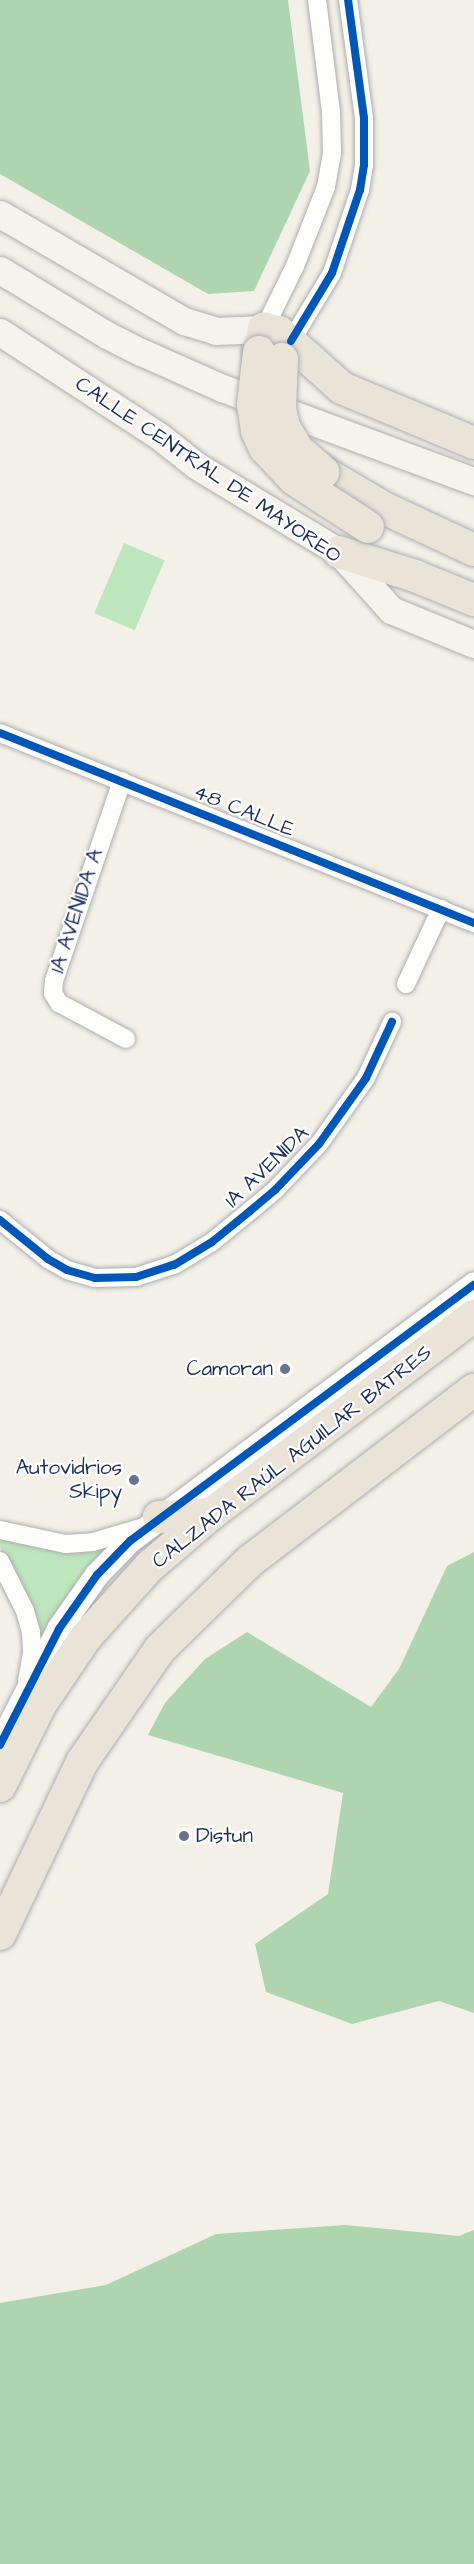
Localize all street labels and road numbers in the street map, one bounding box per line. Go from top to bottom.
street label: CALLE CENTRAL DE MAYOREO [70,371,346,569]
street label: 48 CALLE [190,779,298,843]
street label: 1A AVENIDA A [45,846,109,976]
street label: 1A AVENIDA [220,1121,314,1213]
street label: CALZADA RAÚL AGUILAR BATRES [147,1340,437,1574]

